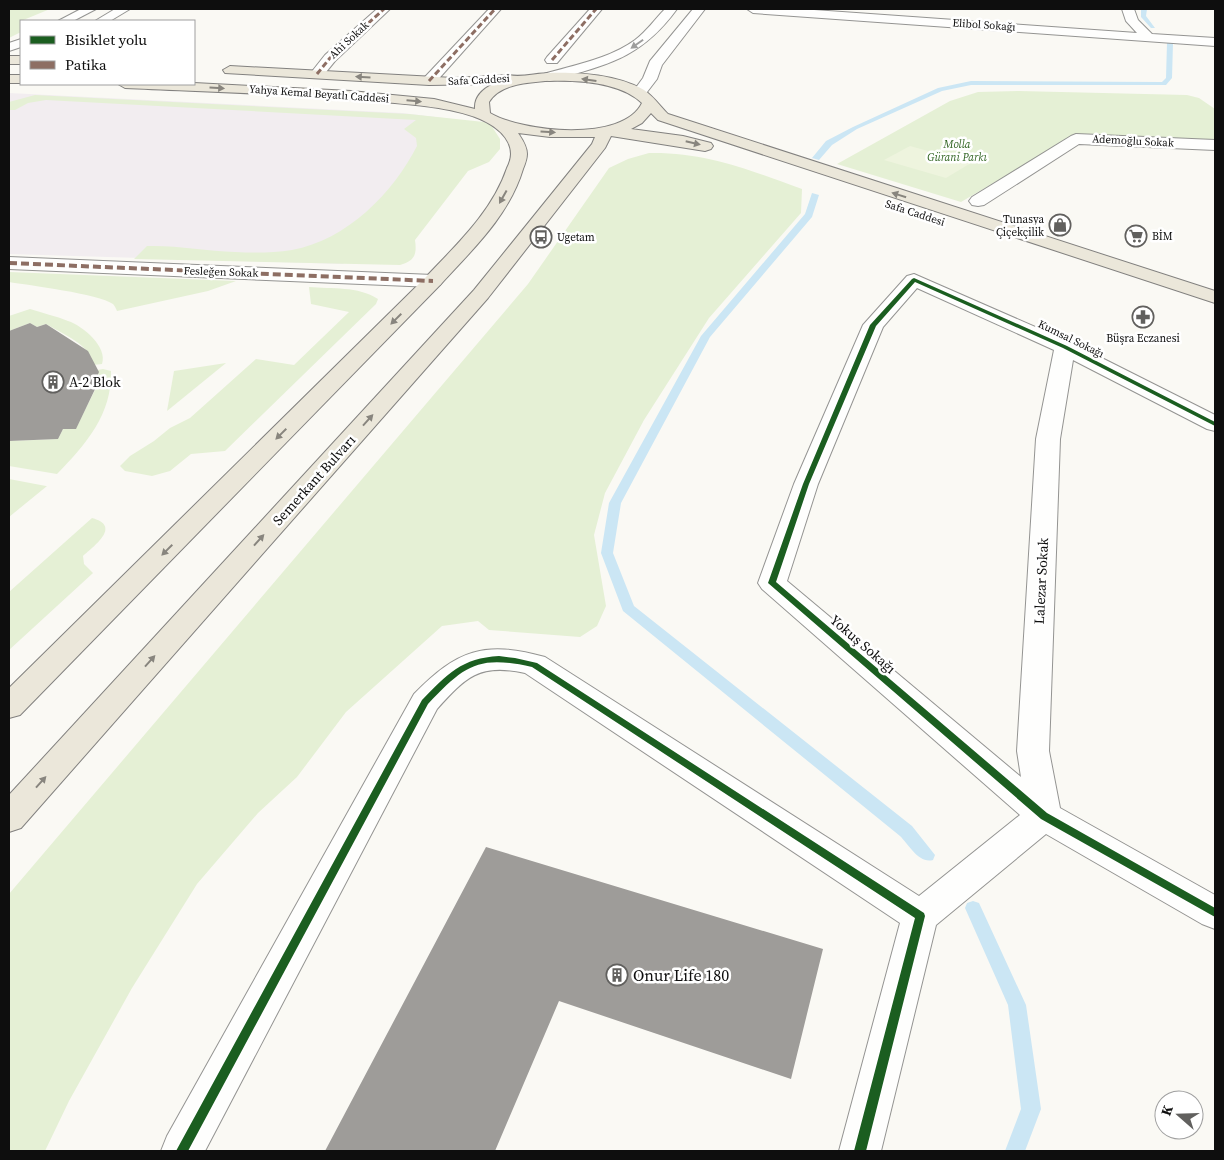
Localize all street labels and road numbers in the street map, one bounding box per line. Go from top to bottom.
street label: Elibol Sokağı [952,15,1016,35]
street label: Ahi Sokak [326,17,373,62]
street label: Safa Caddesi [448,71,510,89]
street label: Yahya Kemal Beyatlı Caddesi [248,82,390,106]
street label: Ademoğlu Sokak [1092,131,1175,151]
street label: Safa Caddesi [883,196,947,230]
street label: Fesleğen Sokak [183,263,260,281]
street label: Kumsal Sokağı [1035,317,1107,361]
street label: Semerkant Bulvarı [268,430,360,530]
street label: Lalezar Sokak [1029,537,1053,625]
street label: Yokuş Sokağı [826,610,900,678]

